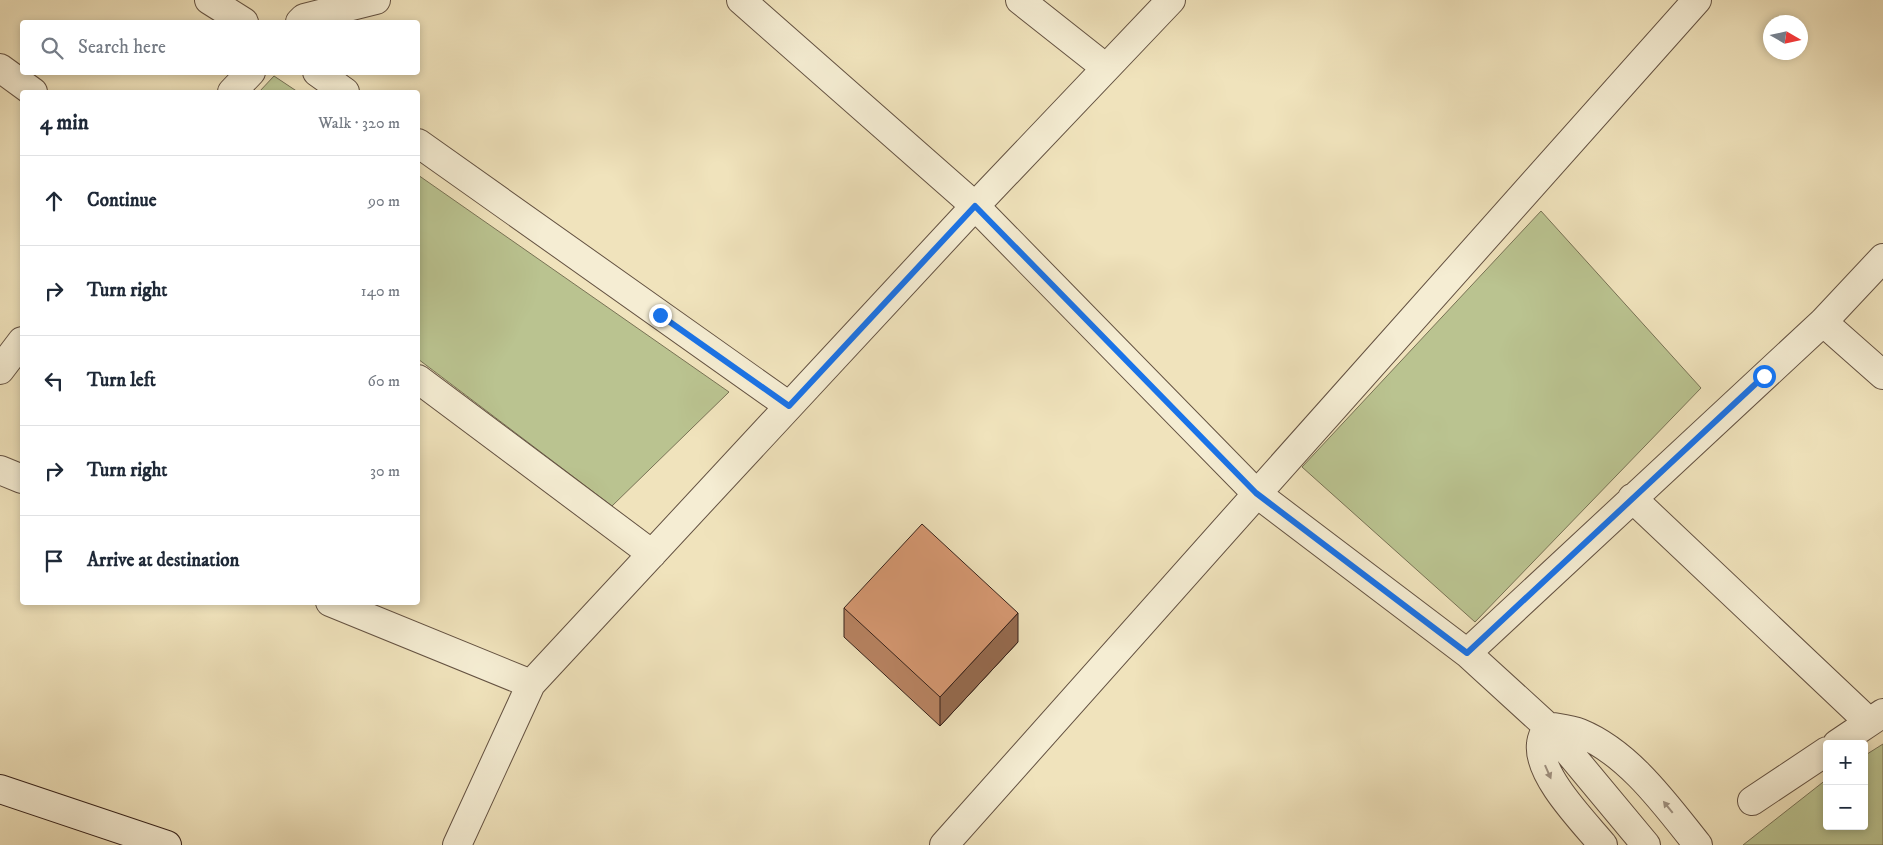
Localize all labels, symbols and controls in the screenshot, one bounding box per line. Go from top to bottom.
north arrow [1763,15,1808,60]
search box [20,20,420,75]
icon: search [38,34,66,62]
text: Search here [78,36,166,59]
text: 4 min [40,110,89,136]
text: Walk · 320 m [318,113,400,133]
icon: ahead [40,187,68,215]
text: Continue [87,189,157,212]
text: 90 m [368,191,400,211]
icon: right [40,277,68,305]
text: Turn right [87,279,167,302]
text: 140 m [361,281,400,301]
route end [649,304,672,327]
route start [1753,365,1776,388]
icon: left [40,367,68,395]
text: Turn left [87,369,156,392]
text: 60 m [368,371,400,391]
icon: right [40,457,68,485]
text: Turn right [87,459,167,482]
text: 30 m [370,461,400,481]
icon: arrive [40,547,68,575]
text: Arrive at destination [87,549,239,572]
map controls [1823,740,1868,830]
button: + [1823,740,1868,785]
one-way arrow [1544,765,1552,779]
button: − [1823,785,1868,830]
one-way arrow [1662,801,1673,814]

